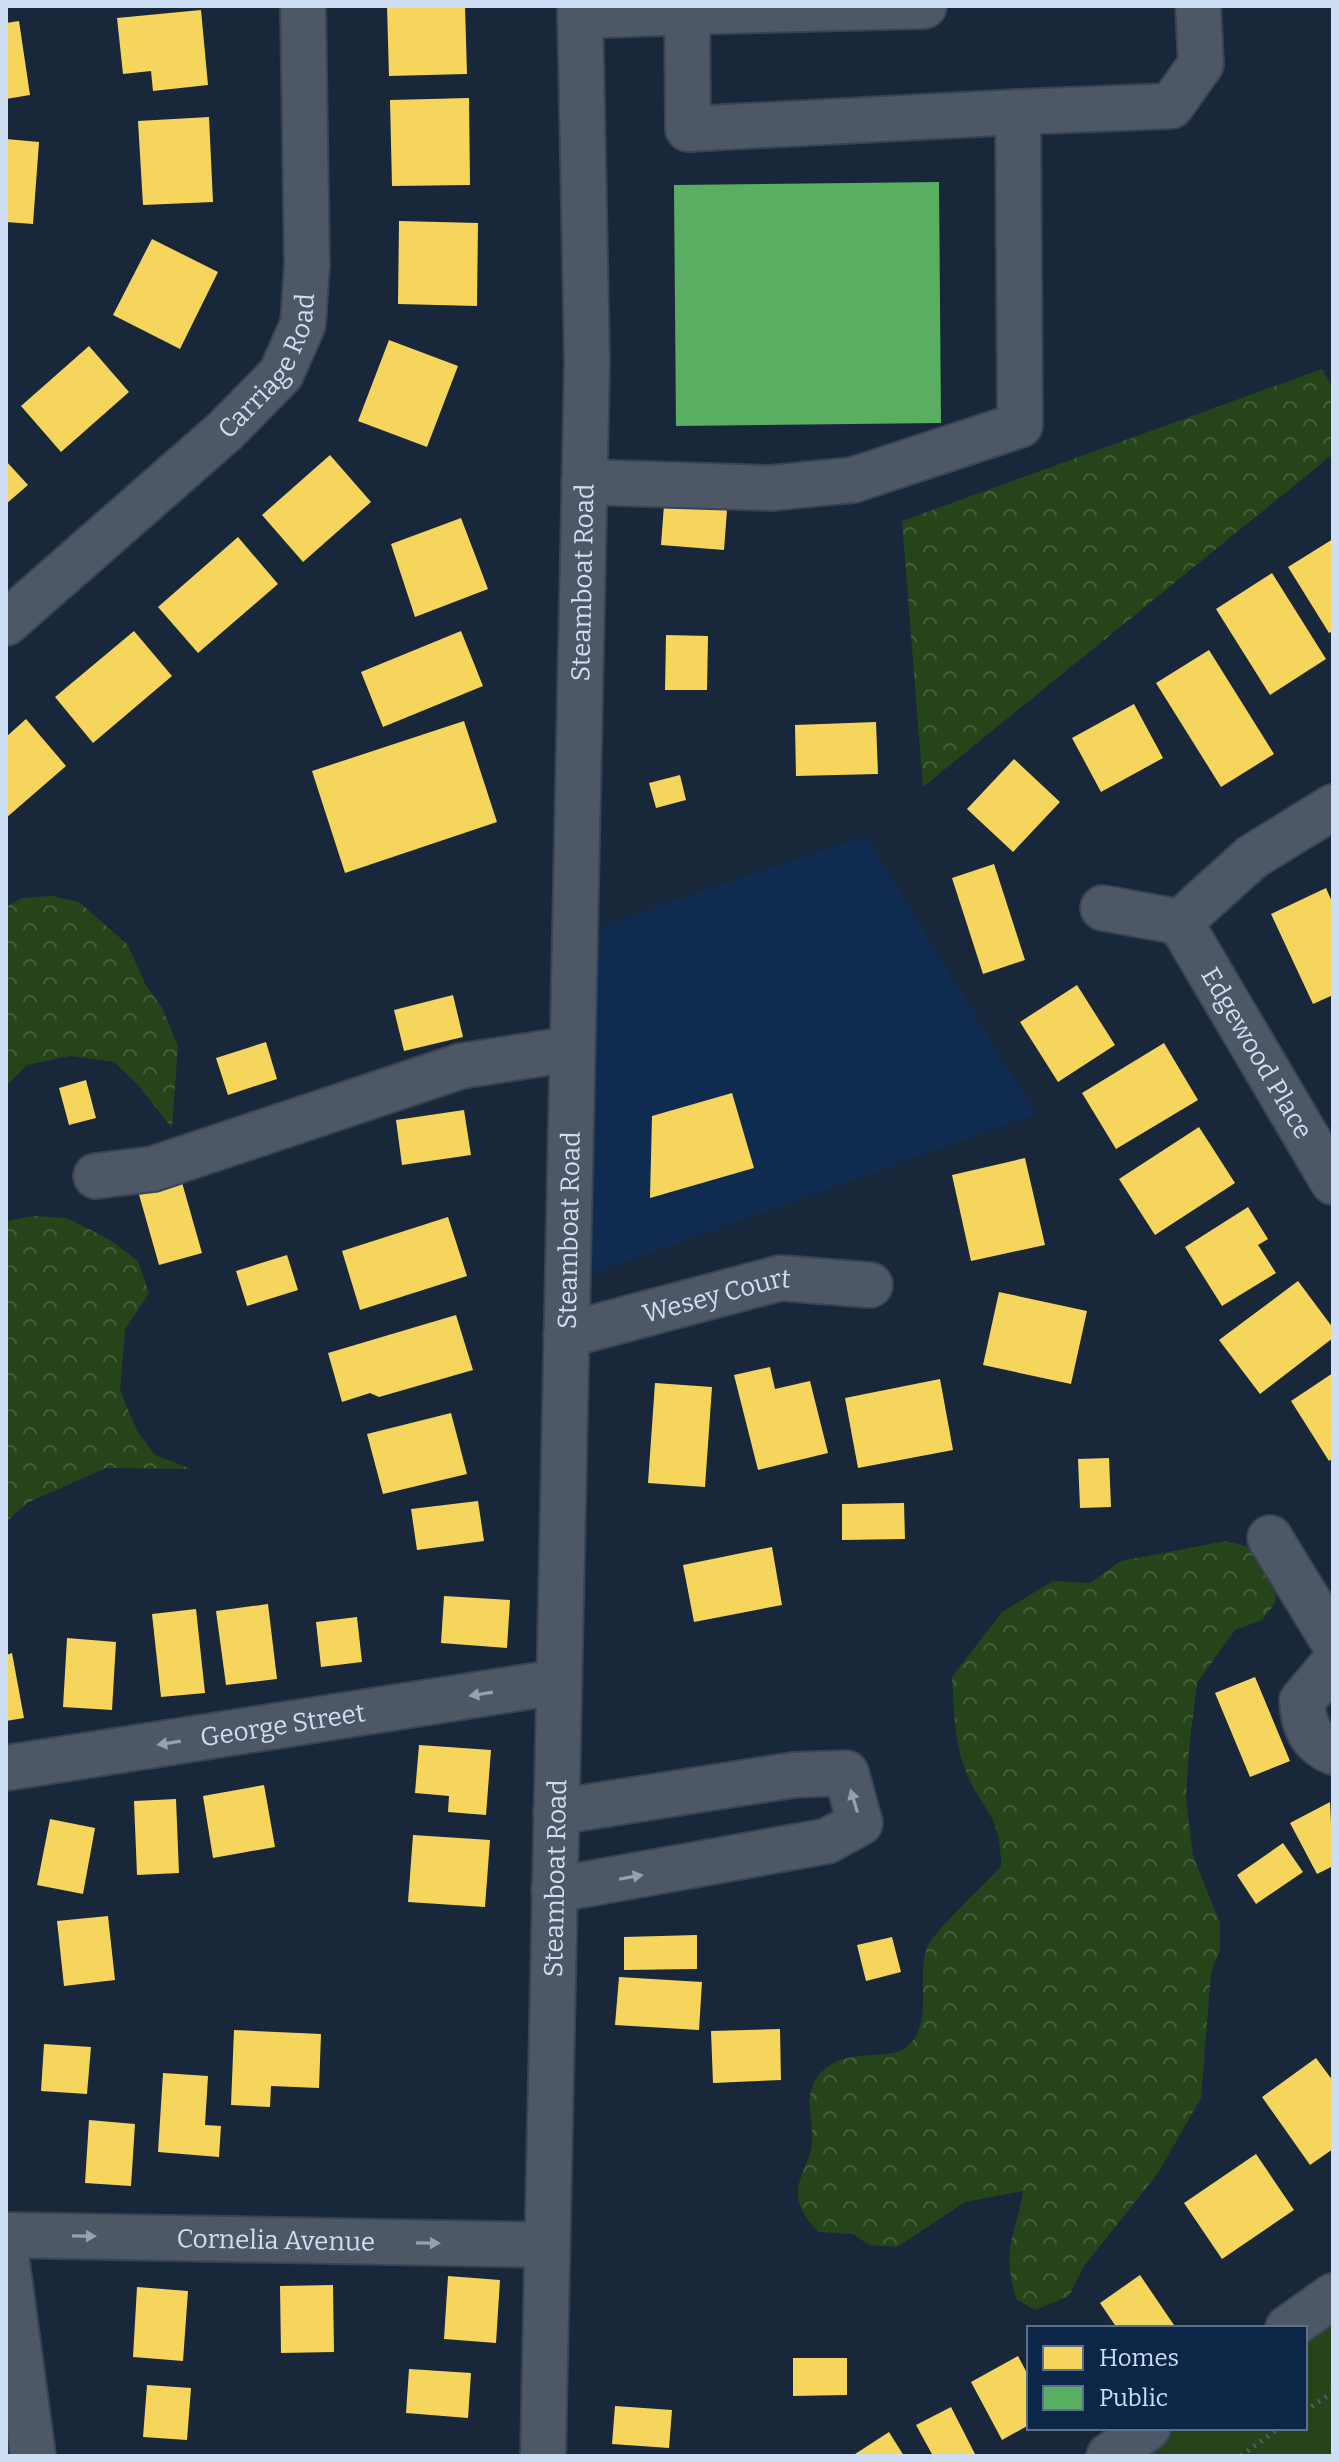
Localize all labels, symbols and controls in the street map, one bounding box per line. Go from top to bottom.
street label: Carriage Road [212,292,321,445]
street label: Steamboat Road [565,483,600,682]
street label: Edgewood Place [1194,962,1319,1144]
street label: Steamboat Road [552,1131,587,1329]
street label: Wesey Court [639,1263,792,1330]
one-way arrow [468,1688,493,1701]
street label: George Street [198,1697,368,1754]
one-way arrow [156,1737,181,1749]
street label: Steamboat Road [538,1779,573,1977]
one-way arrow [847,1788,860,1812]
one-way arrow [619,1870,644,1882]
street label: Cornelia Avenue [176,2223,376,2258]
one-way arrow [72,2230,97,2243]
one-way arrow [416,2236,441,2249]
legend [1027,2326,1307,2430]
text: Homes [1099,2344,1179,2372]
text: Public [1099,2384,1168,2412]

